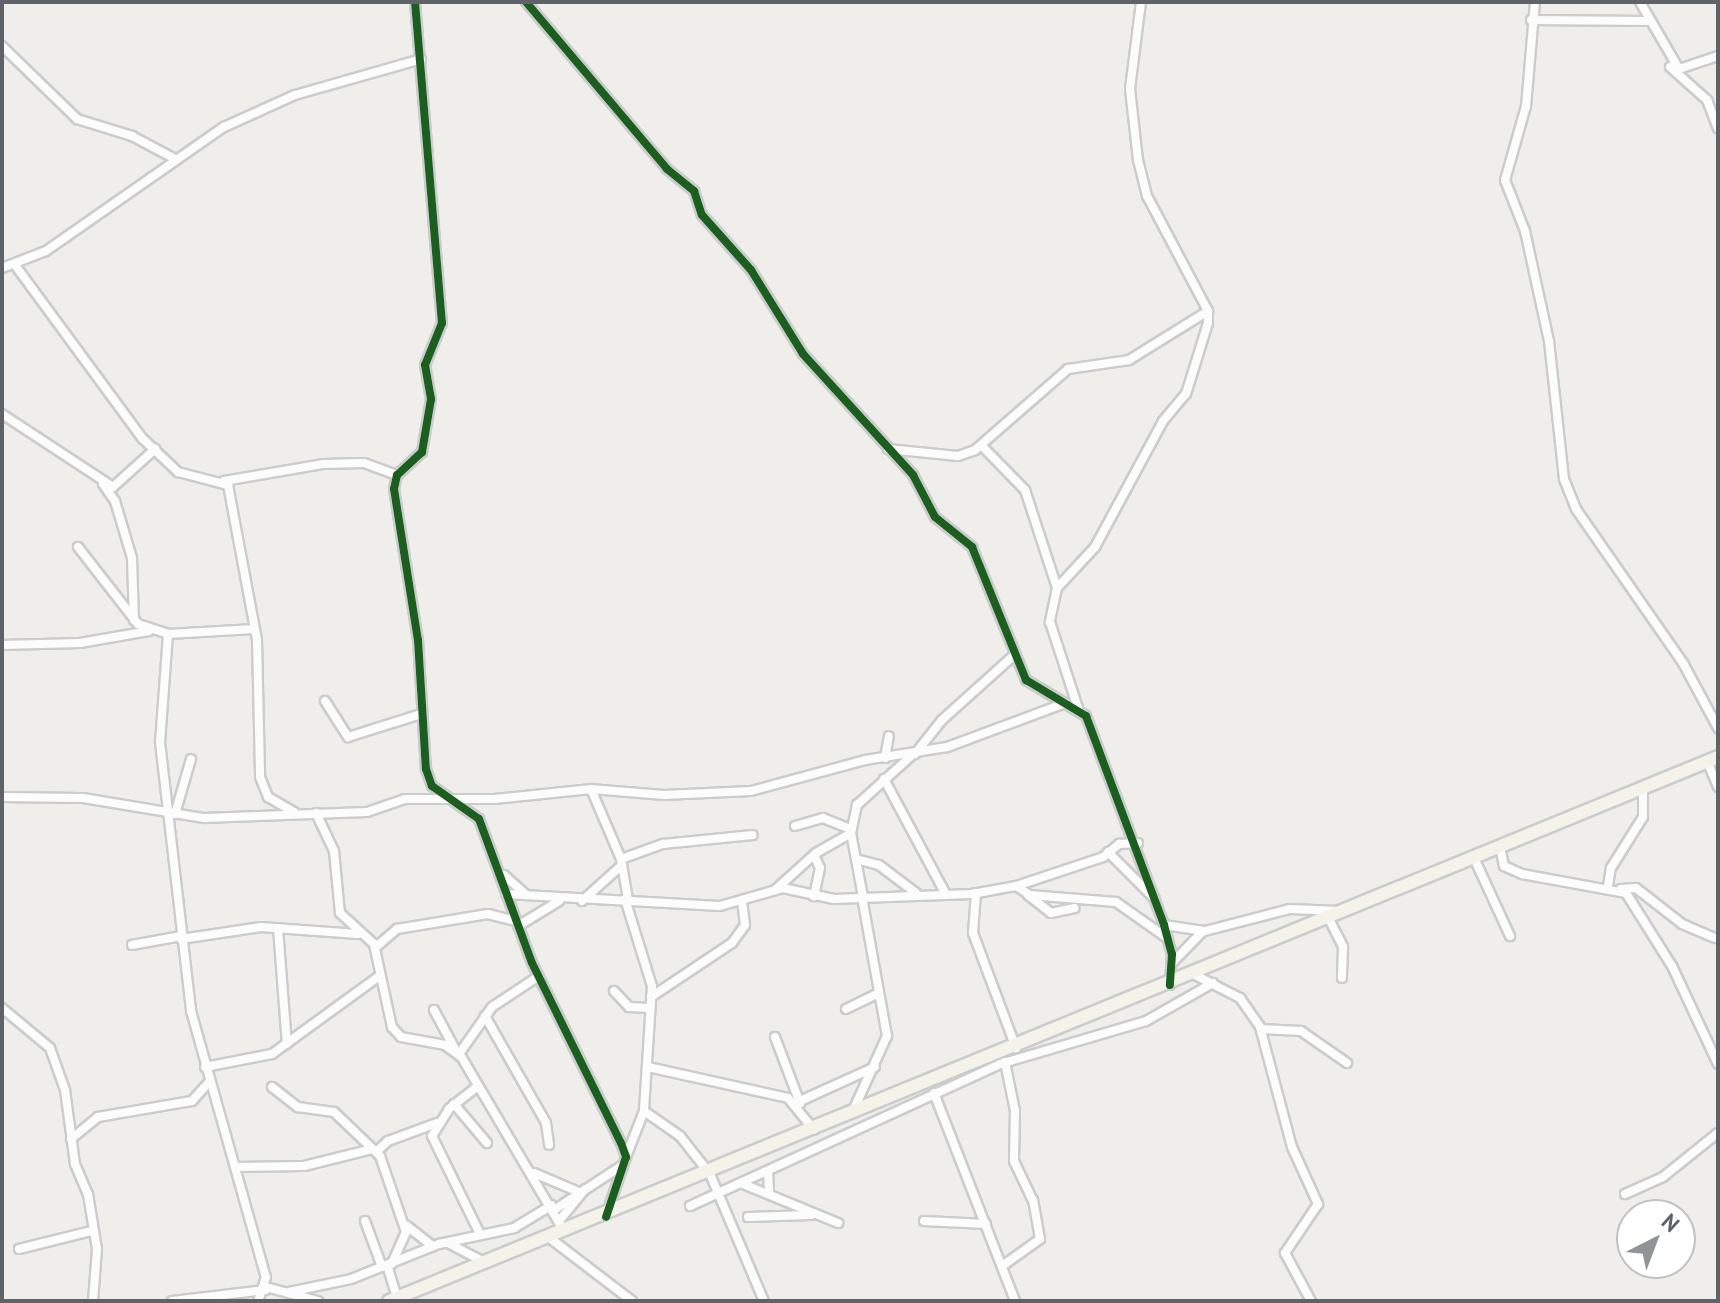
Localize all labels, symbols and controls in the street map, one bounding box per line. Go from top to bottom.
north arrow [1616,1199,1696,1279]
text: N [1656,1207,1685,1238]

